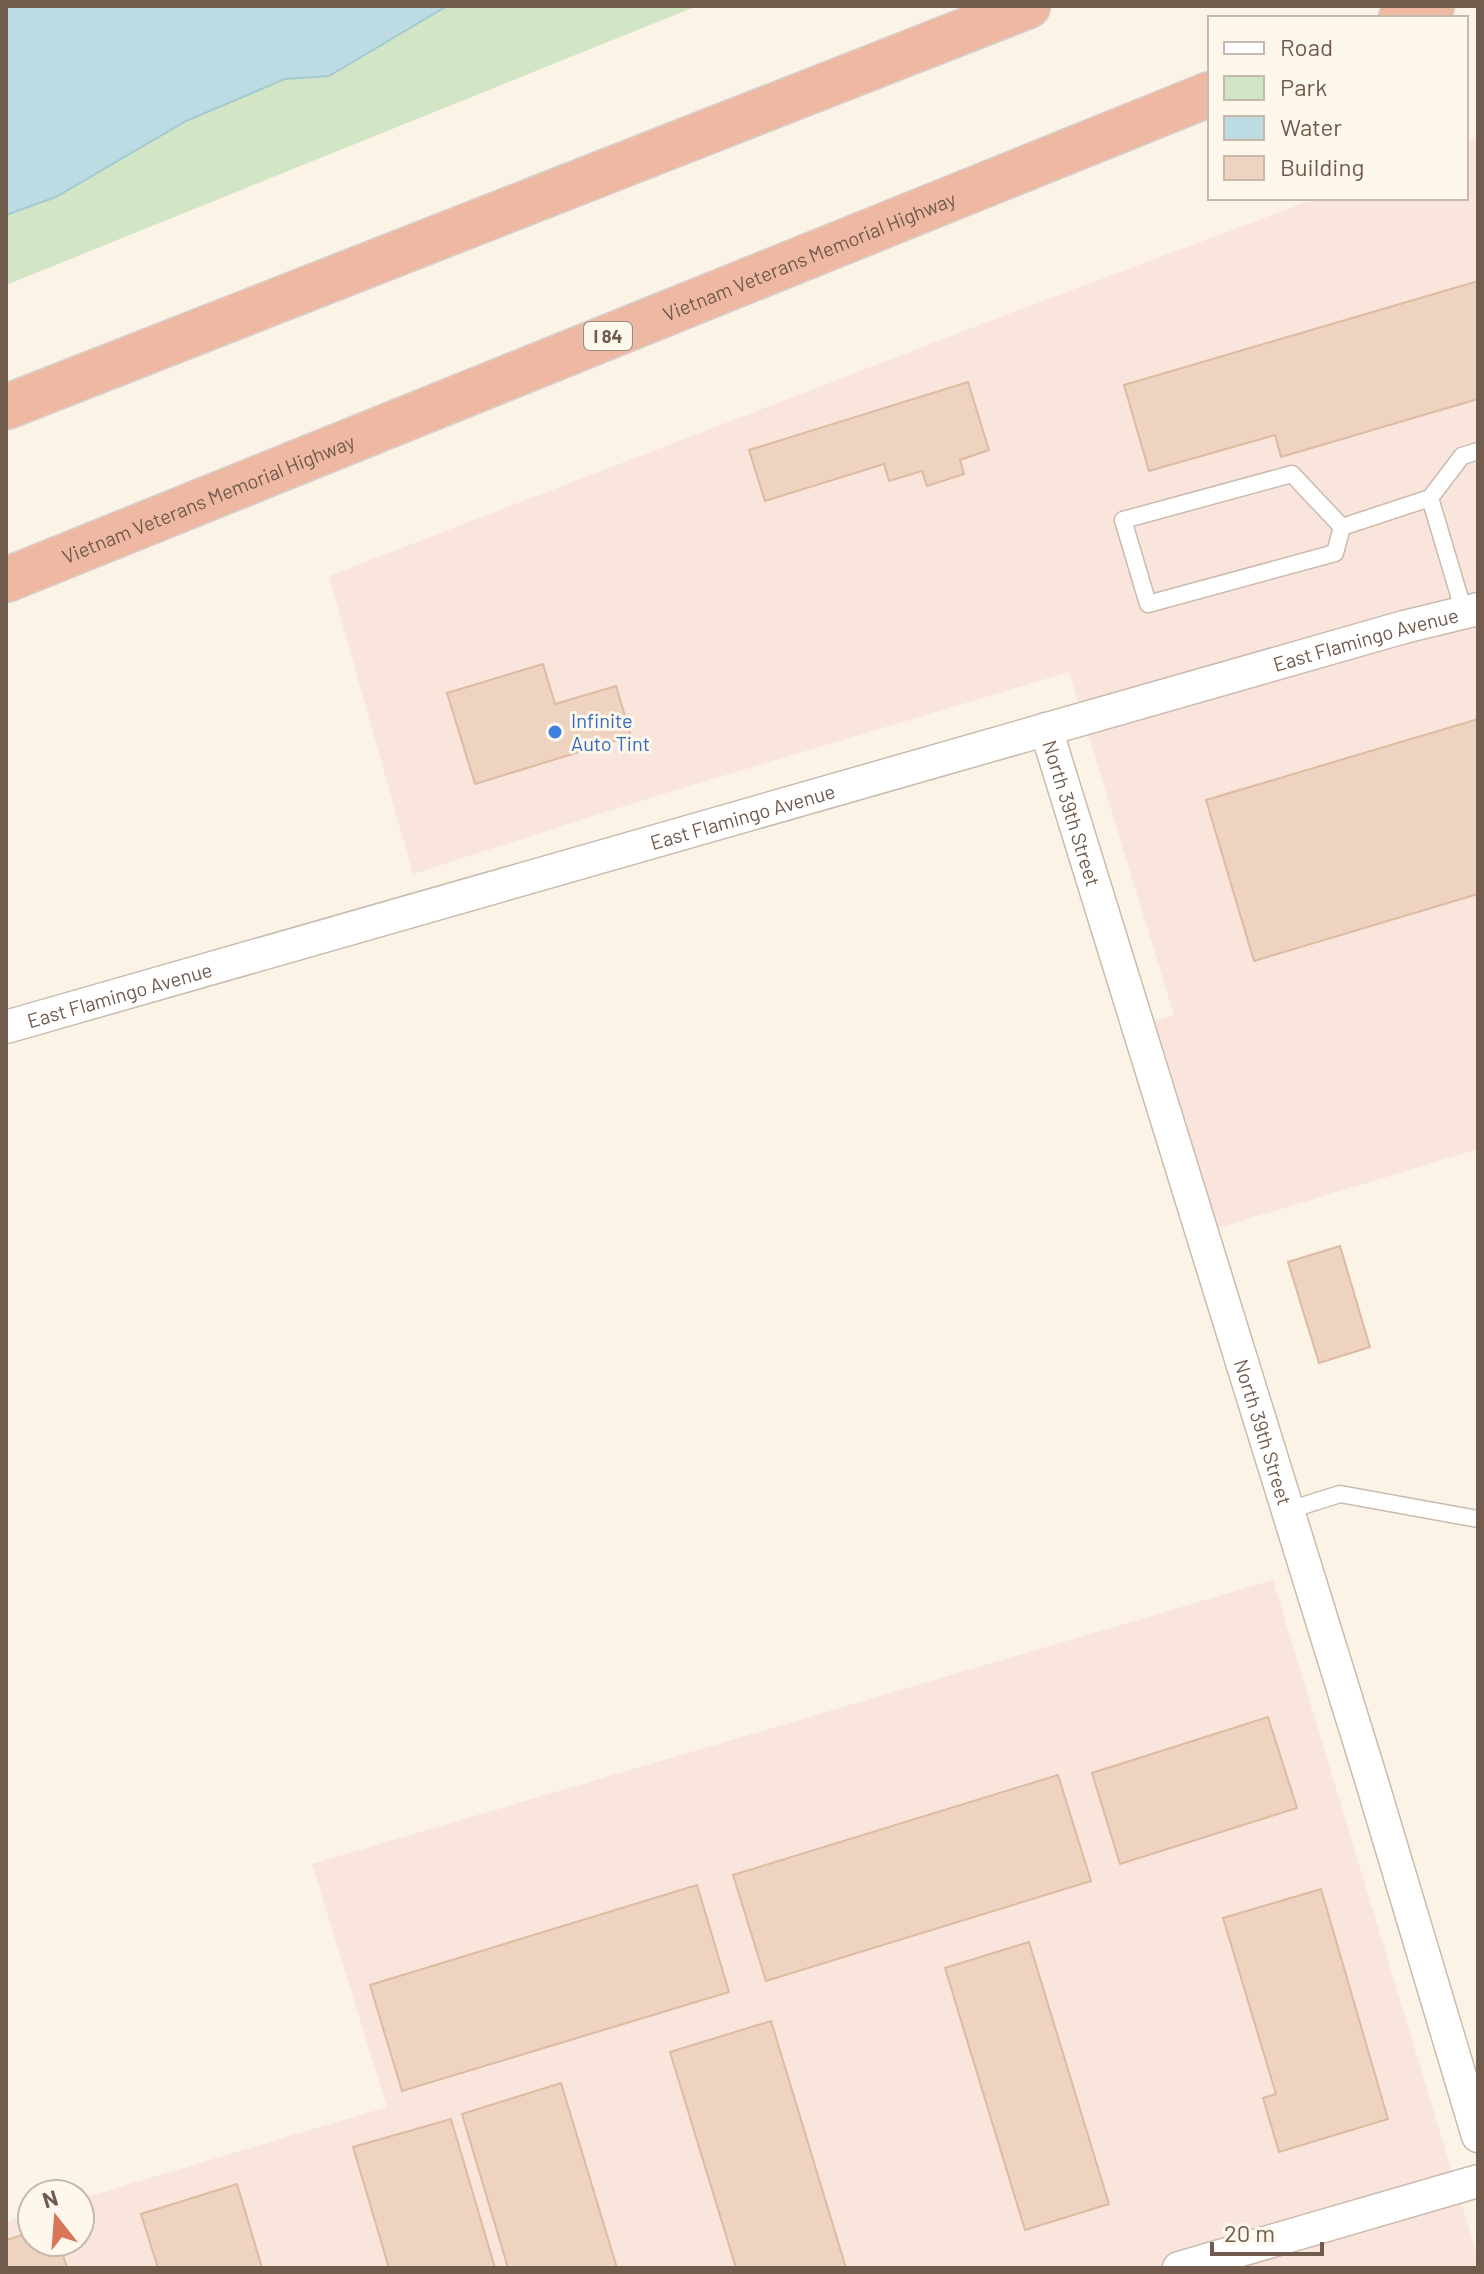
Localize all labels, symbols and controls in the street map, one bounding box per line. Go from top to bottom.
legend [1208,16,1468,200]
text: Road [1280,32,1333,61]
text: Park [1280,72,1327,101]
text: Water [1280,112,1342,141]
text: Building [1280,152,1364,181]
street label: Vietnam Veterans Memorial Highway [659,186,959,326]
road number: I 84 [584,322,632,350]
street label: Vietnam Veterans Memorial Highway [58,429,358,568]
street label: East Flamingo Avenue [1270,602,1461,676]
place label: Infinite Auto Tint [571,708,650,755]
marker: Infinite Auto Tint [546,723,564,741]
street label: North 39th Street [1038,737,1106,889]
street label: East Flamingo Avenue [647,778,838,854]
street label: East Flamingo Avenue [24,957,215,1032]
street label: North 39th Street [1230,1356,1297,1508]
north arrow [16,2178,96,2258]
text: N [39,2183,61,2212]
scale bar [1212,2206,1322,2256]
text: 20 m [1224,2218,1275,2247]

